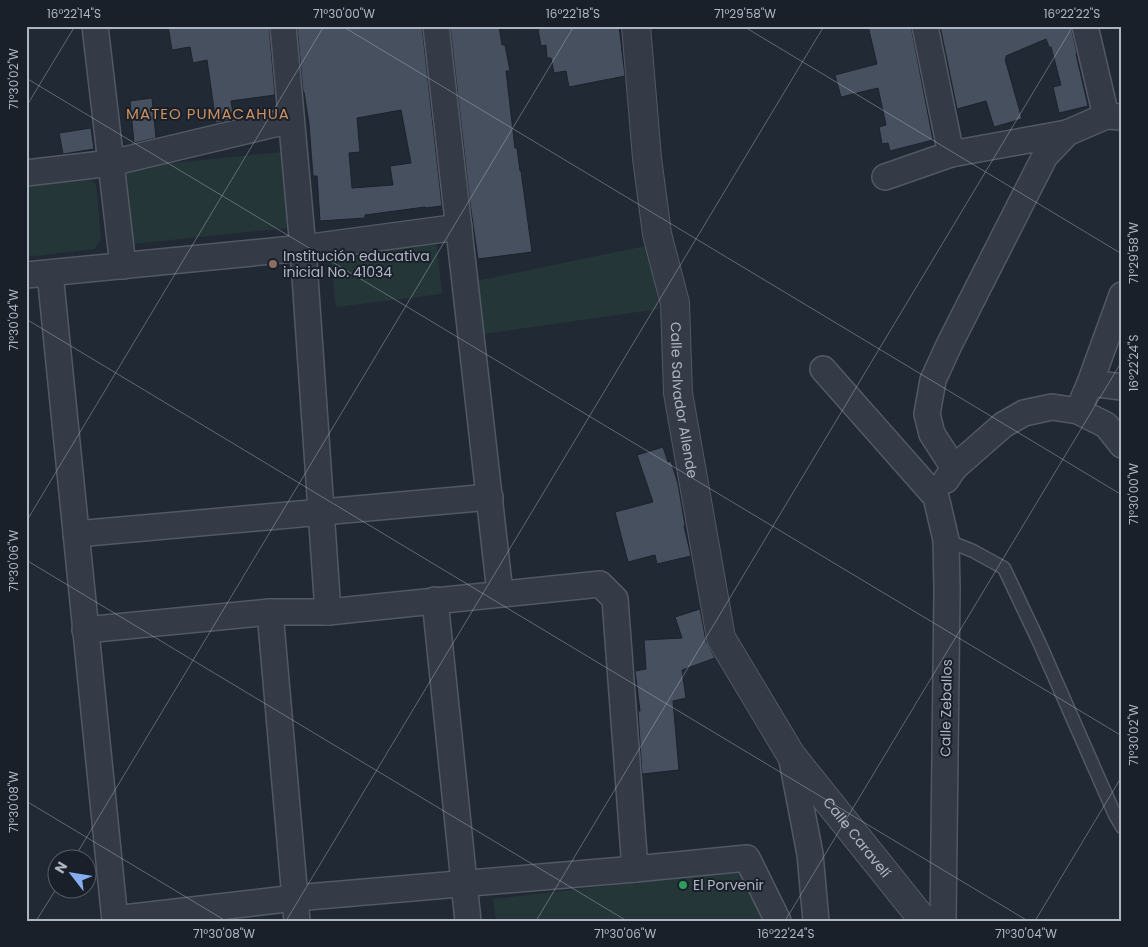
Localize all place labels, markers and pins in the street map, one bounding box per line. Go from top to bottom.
place label: Institución educativa inicial No. 41034 [283,246,430,282]
marker: Institución educativa inicial No. 41034 [267,258,279,270]
place label: El Porvenir [693,875,764,895]
marker: El Porvenir [677,879,689,891]

